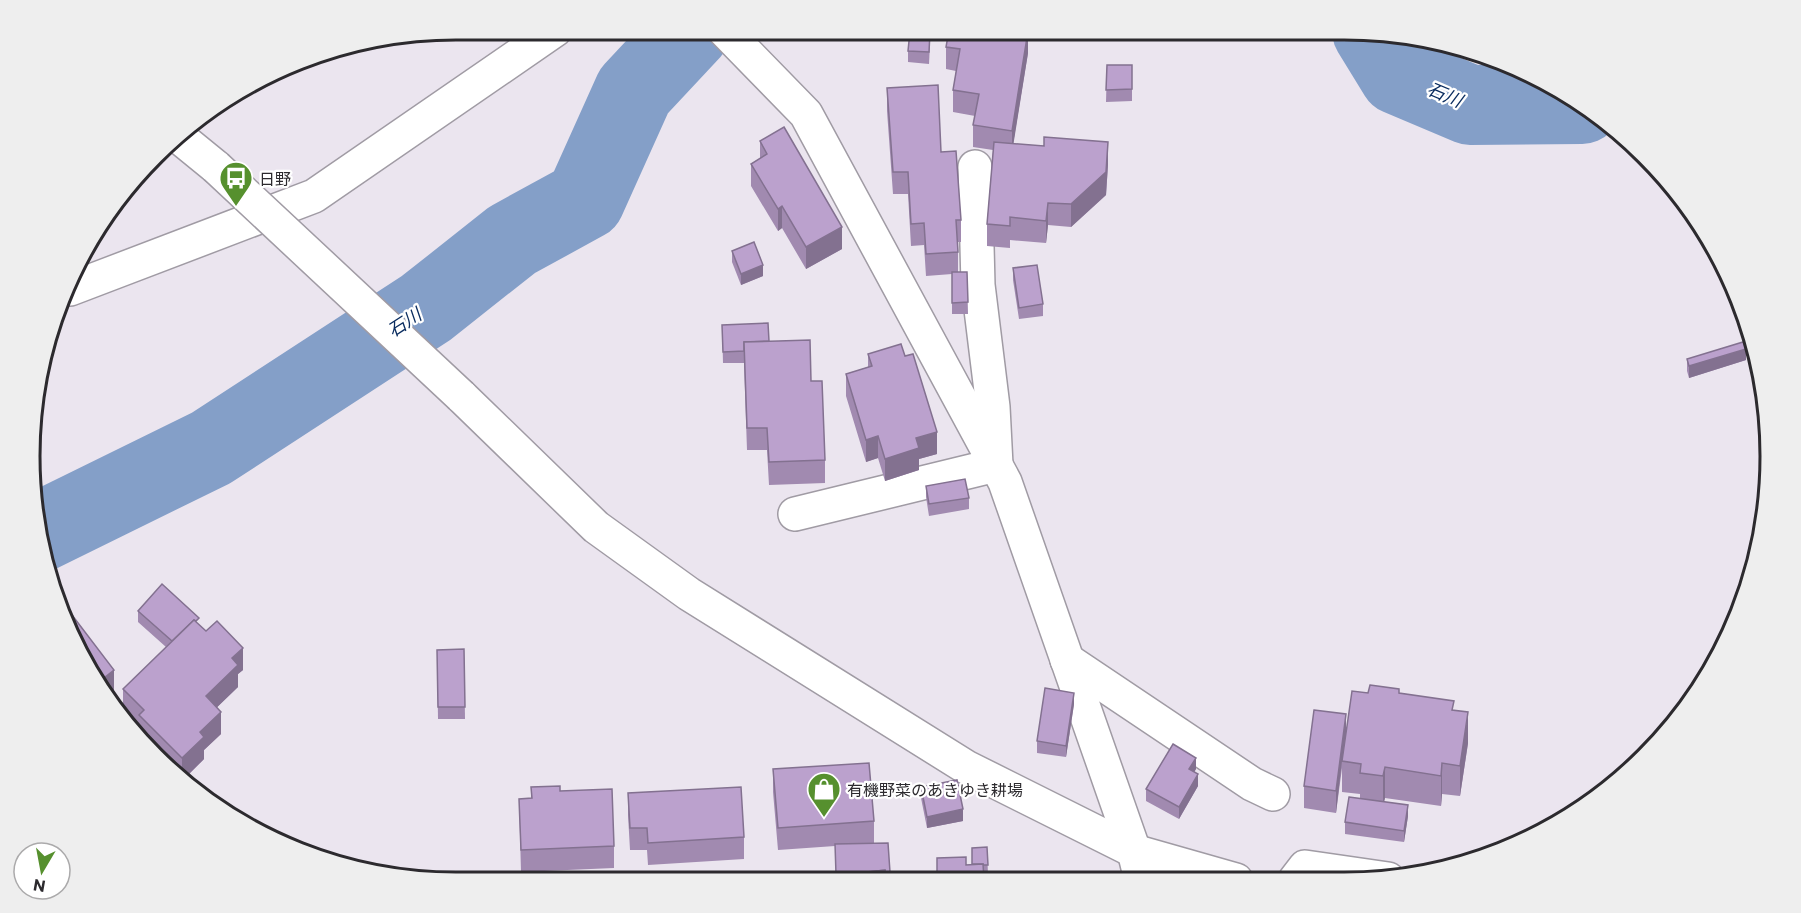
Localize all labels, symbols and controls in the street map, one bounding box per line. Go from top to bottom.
water label: 石川 [1424,77,1468,112]
bus stop icon: 日野 [218,160,254,207]
place label: 日野 [259,169,291,188]
water label: 石川 [383,302,427,341]
shop icon: 有機野菜のあきゆき耕場 [806,771,842,818]
place label: 有機野菜のあきゆき耕場 [847,780,1023,799]
north arrow [12,841,72,901]
text: N [32,876,47,897]

